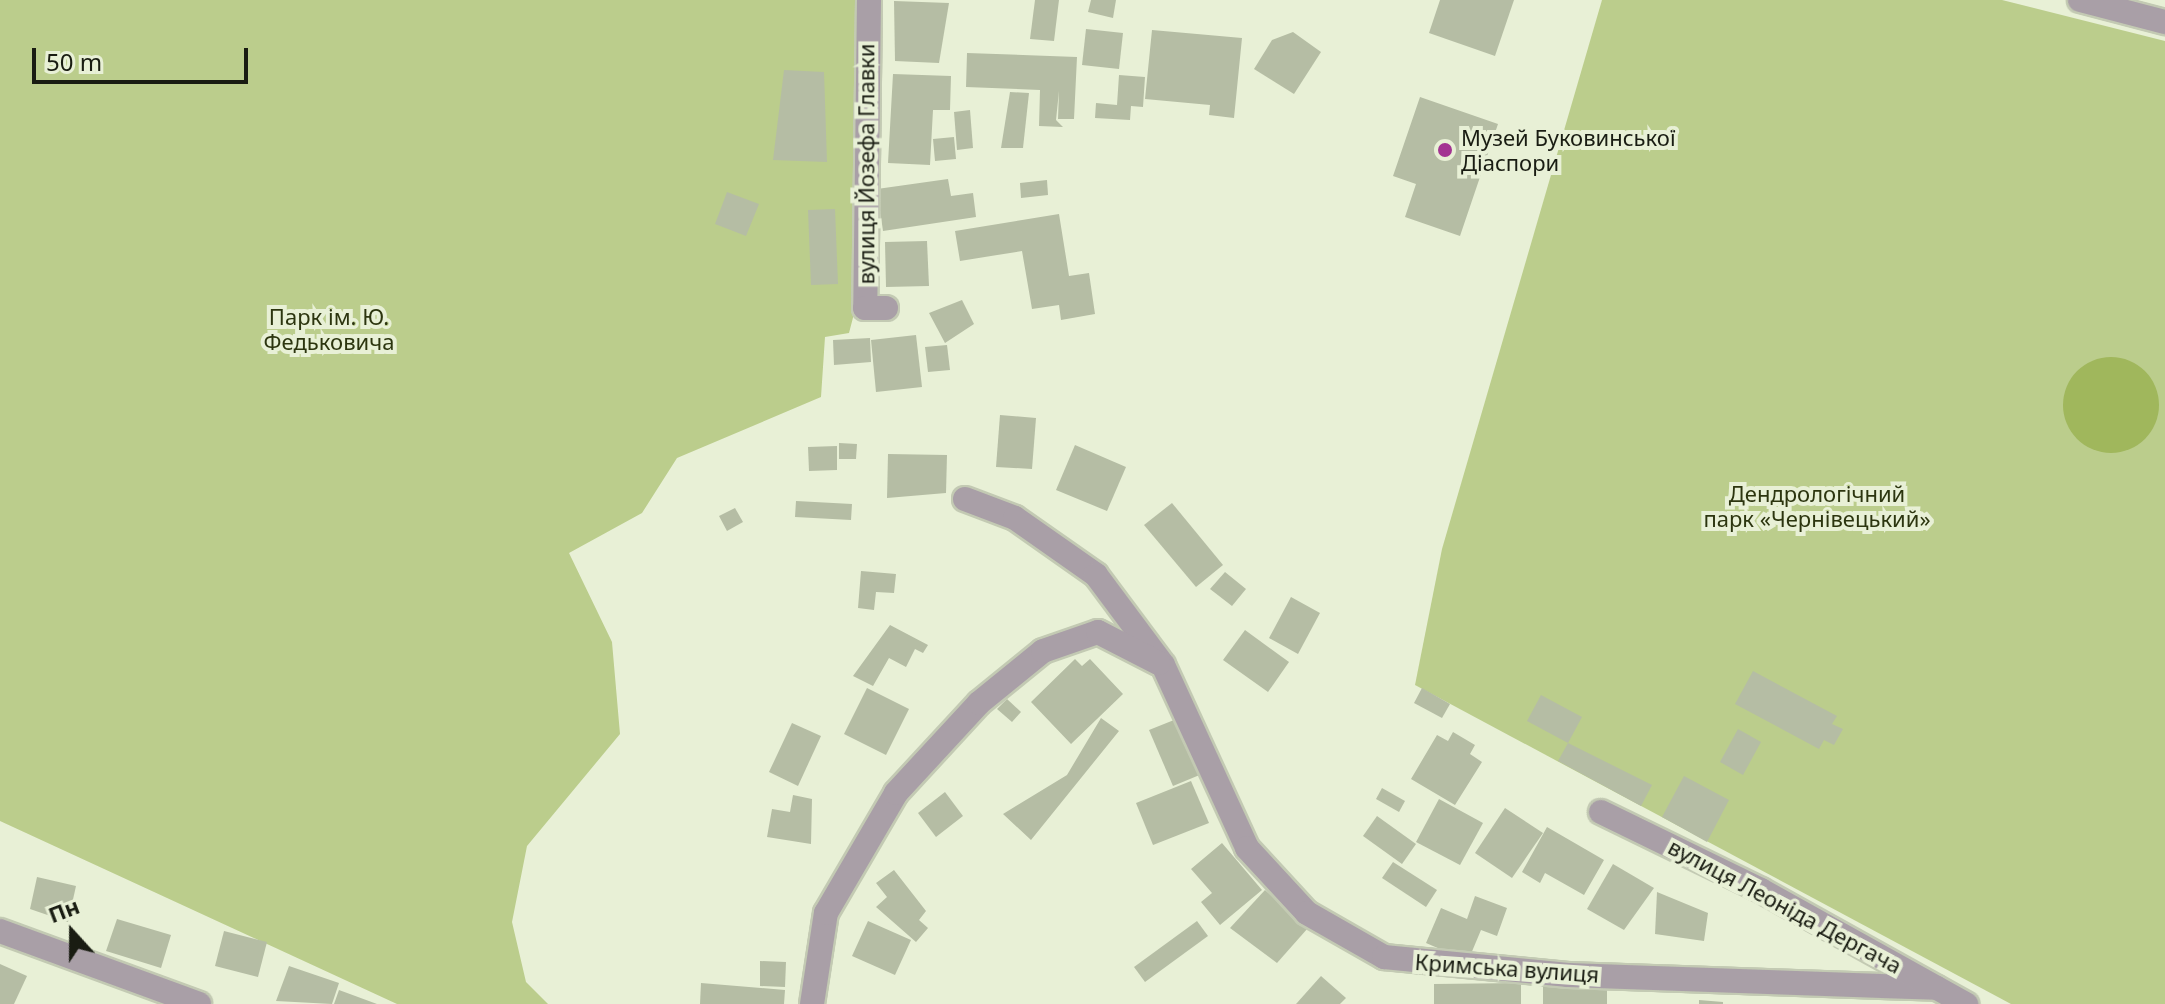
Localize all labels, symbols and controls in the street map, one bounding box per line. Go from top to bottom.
scale bar [36,32,252,82]
street label: вулиця Йозефа Главки [853,44,879,284]
text: 50 m [46,45,102,78]
place label: Музей Буковинської Діаспори [1461,124,1676,176]
marker: Музей Буковинської Діаспори [1436,141,1454,159]
park label: Парк ім. Ю. Федьковича [264,303,394,354]
park label: Дендрологічний парк «Чернівецький» [1703,480,1931,532]
street label: вулиця Леоніда Дергача [1664,833,1906,979]
text: Пн [43,890,83,929]
north arrow [32,892,112,972]
street label: Кримська вулиця [1414,948,1600,988]

